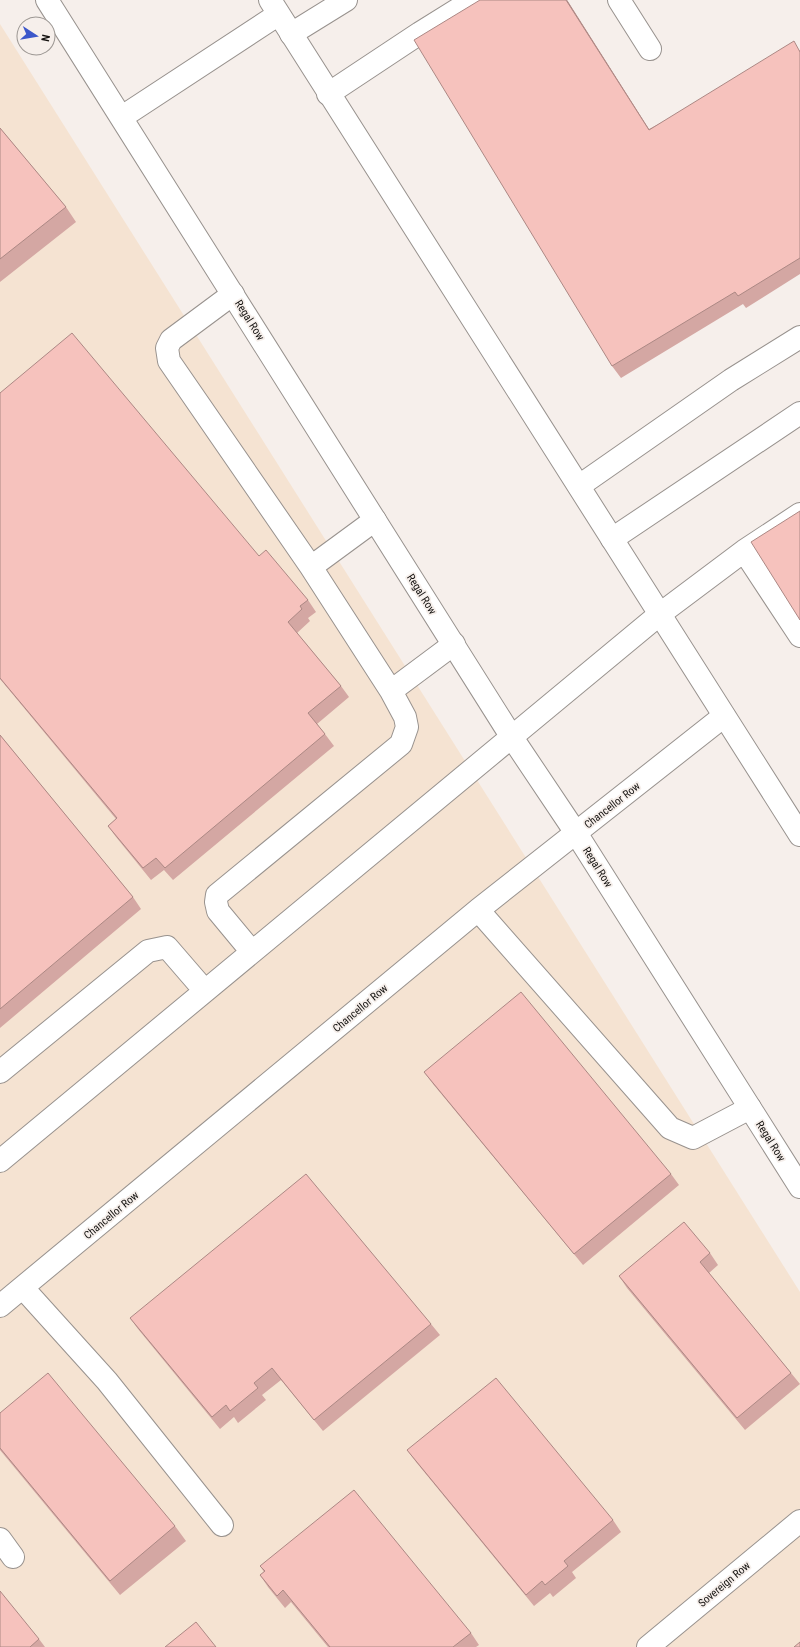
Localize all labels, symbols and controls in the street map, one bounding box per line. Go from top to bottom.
north arrow [16,16,56,56]
text: N [38,33,52,43]
street label: Regal Row [232,298,267,343]
street label: Regal Row [404,572,439,617]
street label: Chancellor Row [582,780,643,831]
street label: Regal Row [580,845,615,890]
street label: Chancellor Row [330,982,390,1035]
street label: Regal Row [753,1119,788,1164]
street label: Chancellor Row [81,1189,141,1242]
street label: Sovereign Row [696,1559,753,1610]

